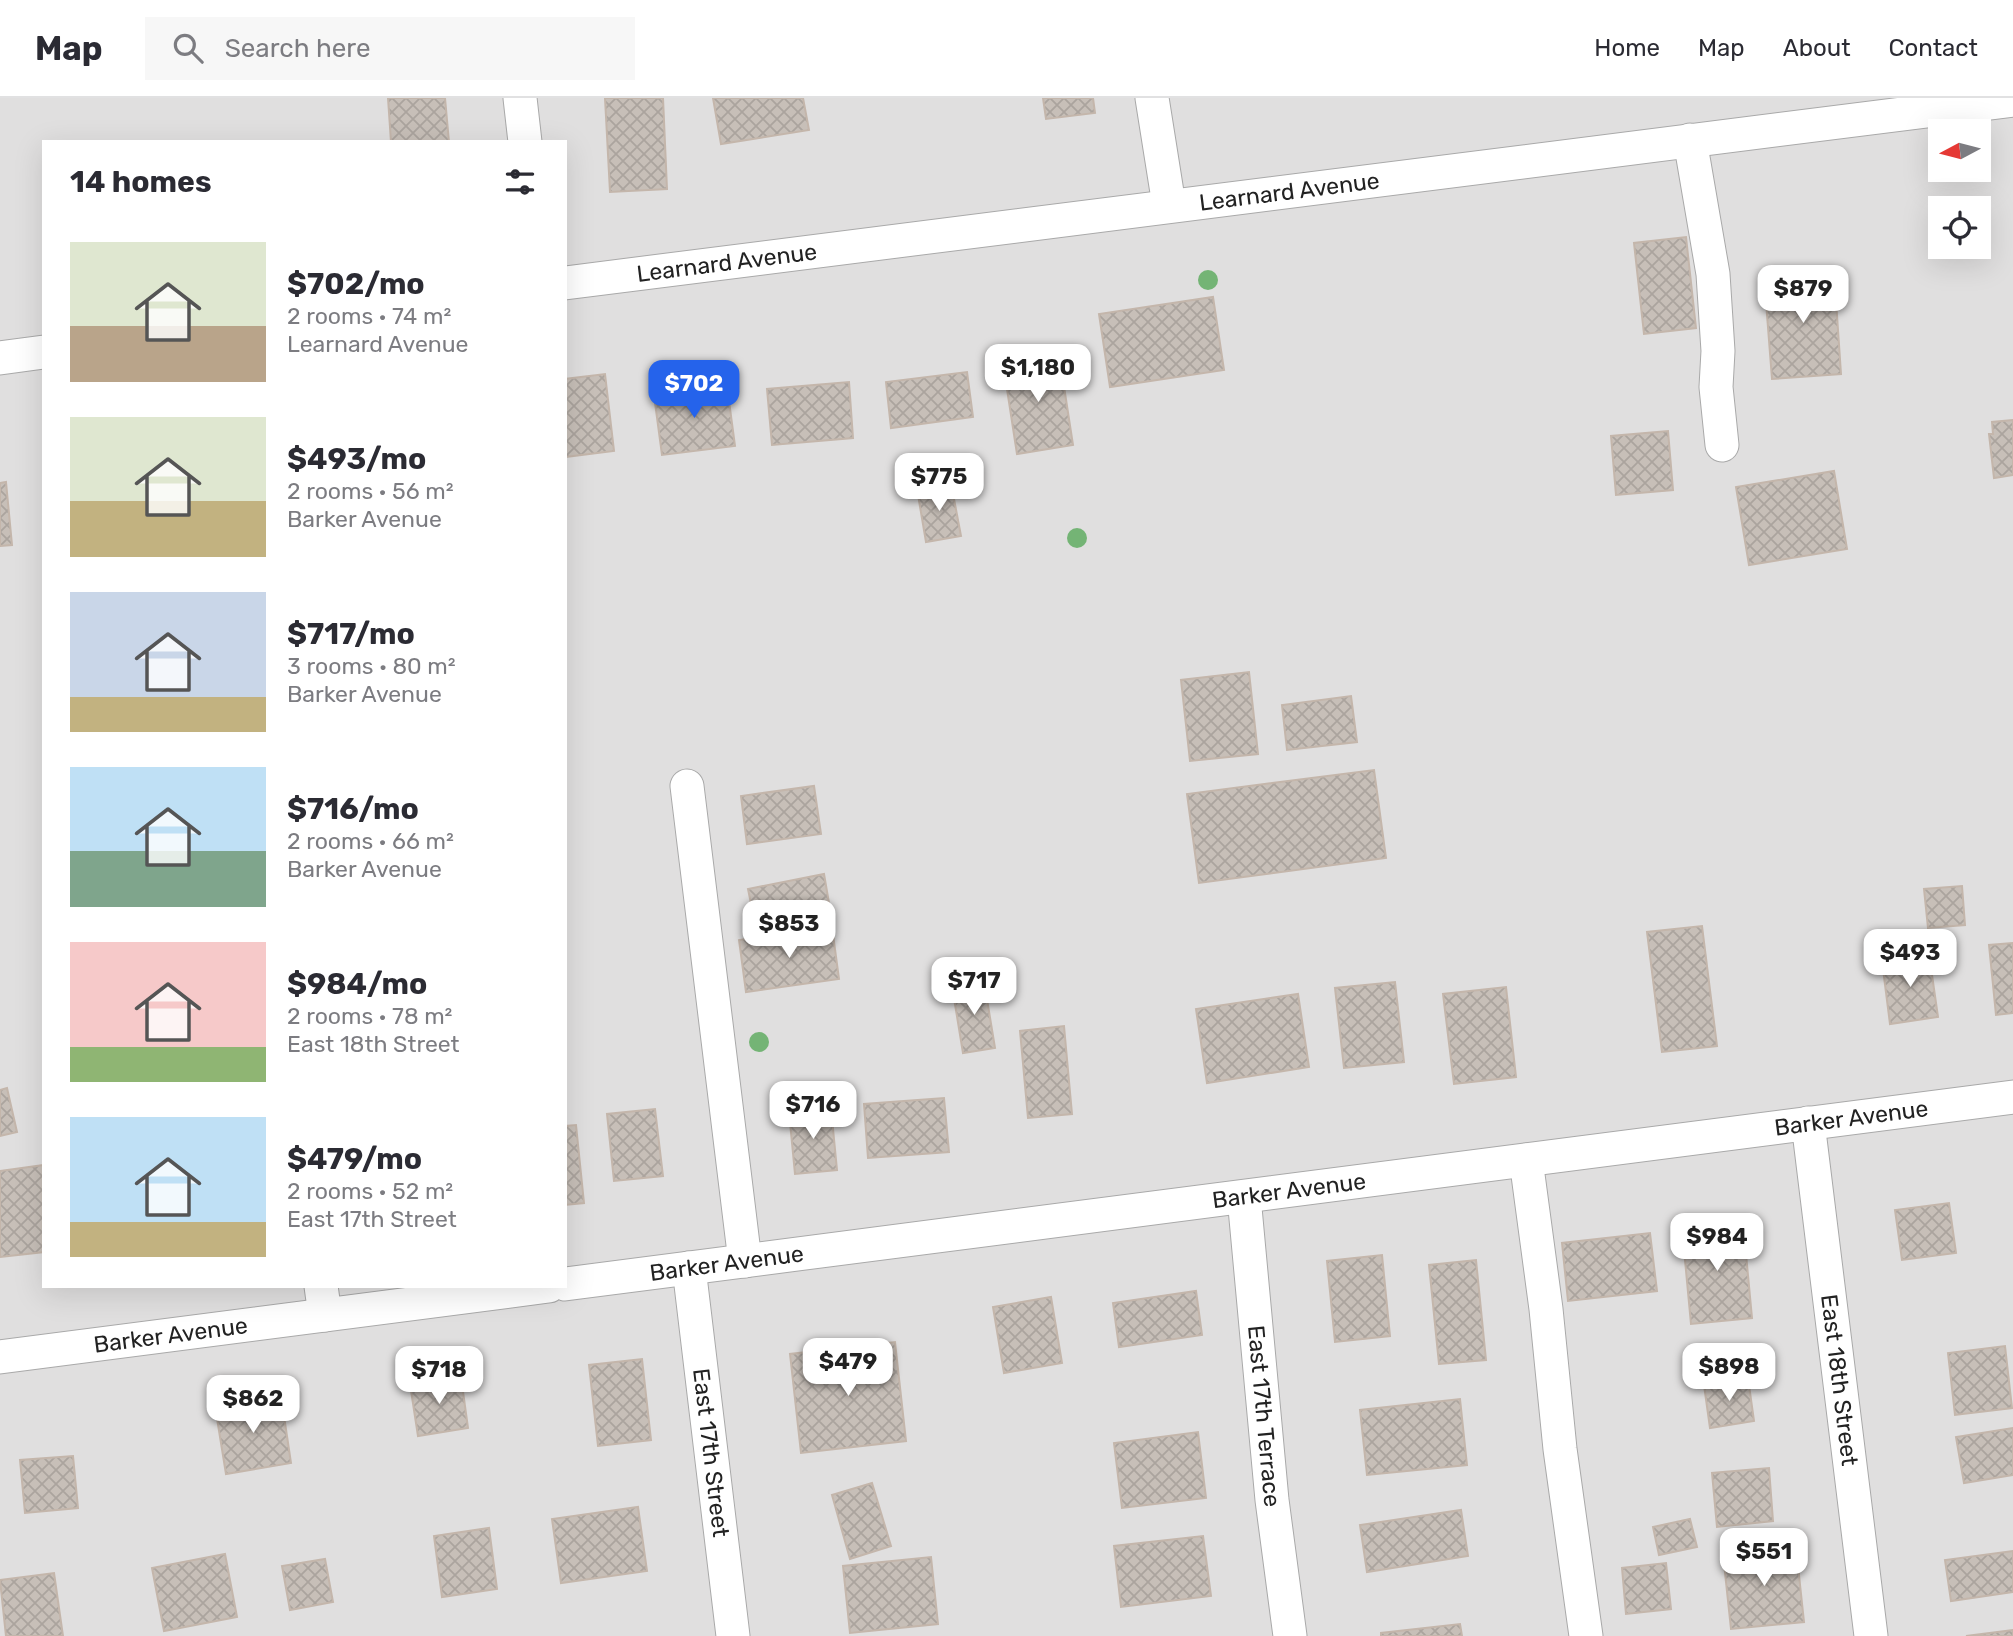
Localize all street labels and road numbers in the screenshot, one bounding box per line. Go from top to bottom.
street label: Learnard Avenue [1197,166,1381,217]
street label: Learnard Avenue [635,237,819,288]
street label: Barker Avenue [1773,1094,1930,1142]
street label: Barker Avenue [1210,1167,1368,1214]
street label: Barker Avenue [648,1239,805,1287]
street label: East 18th Street [1815,1293,1864,1467]
street label: Barker Avenue [92,1311,249,1359]
street label: East 17th Terrace [1242,1324,1287,1509]
street label: East 17th Street [687,1367,735,1539]

